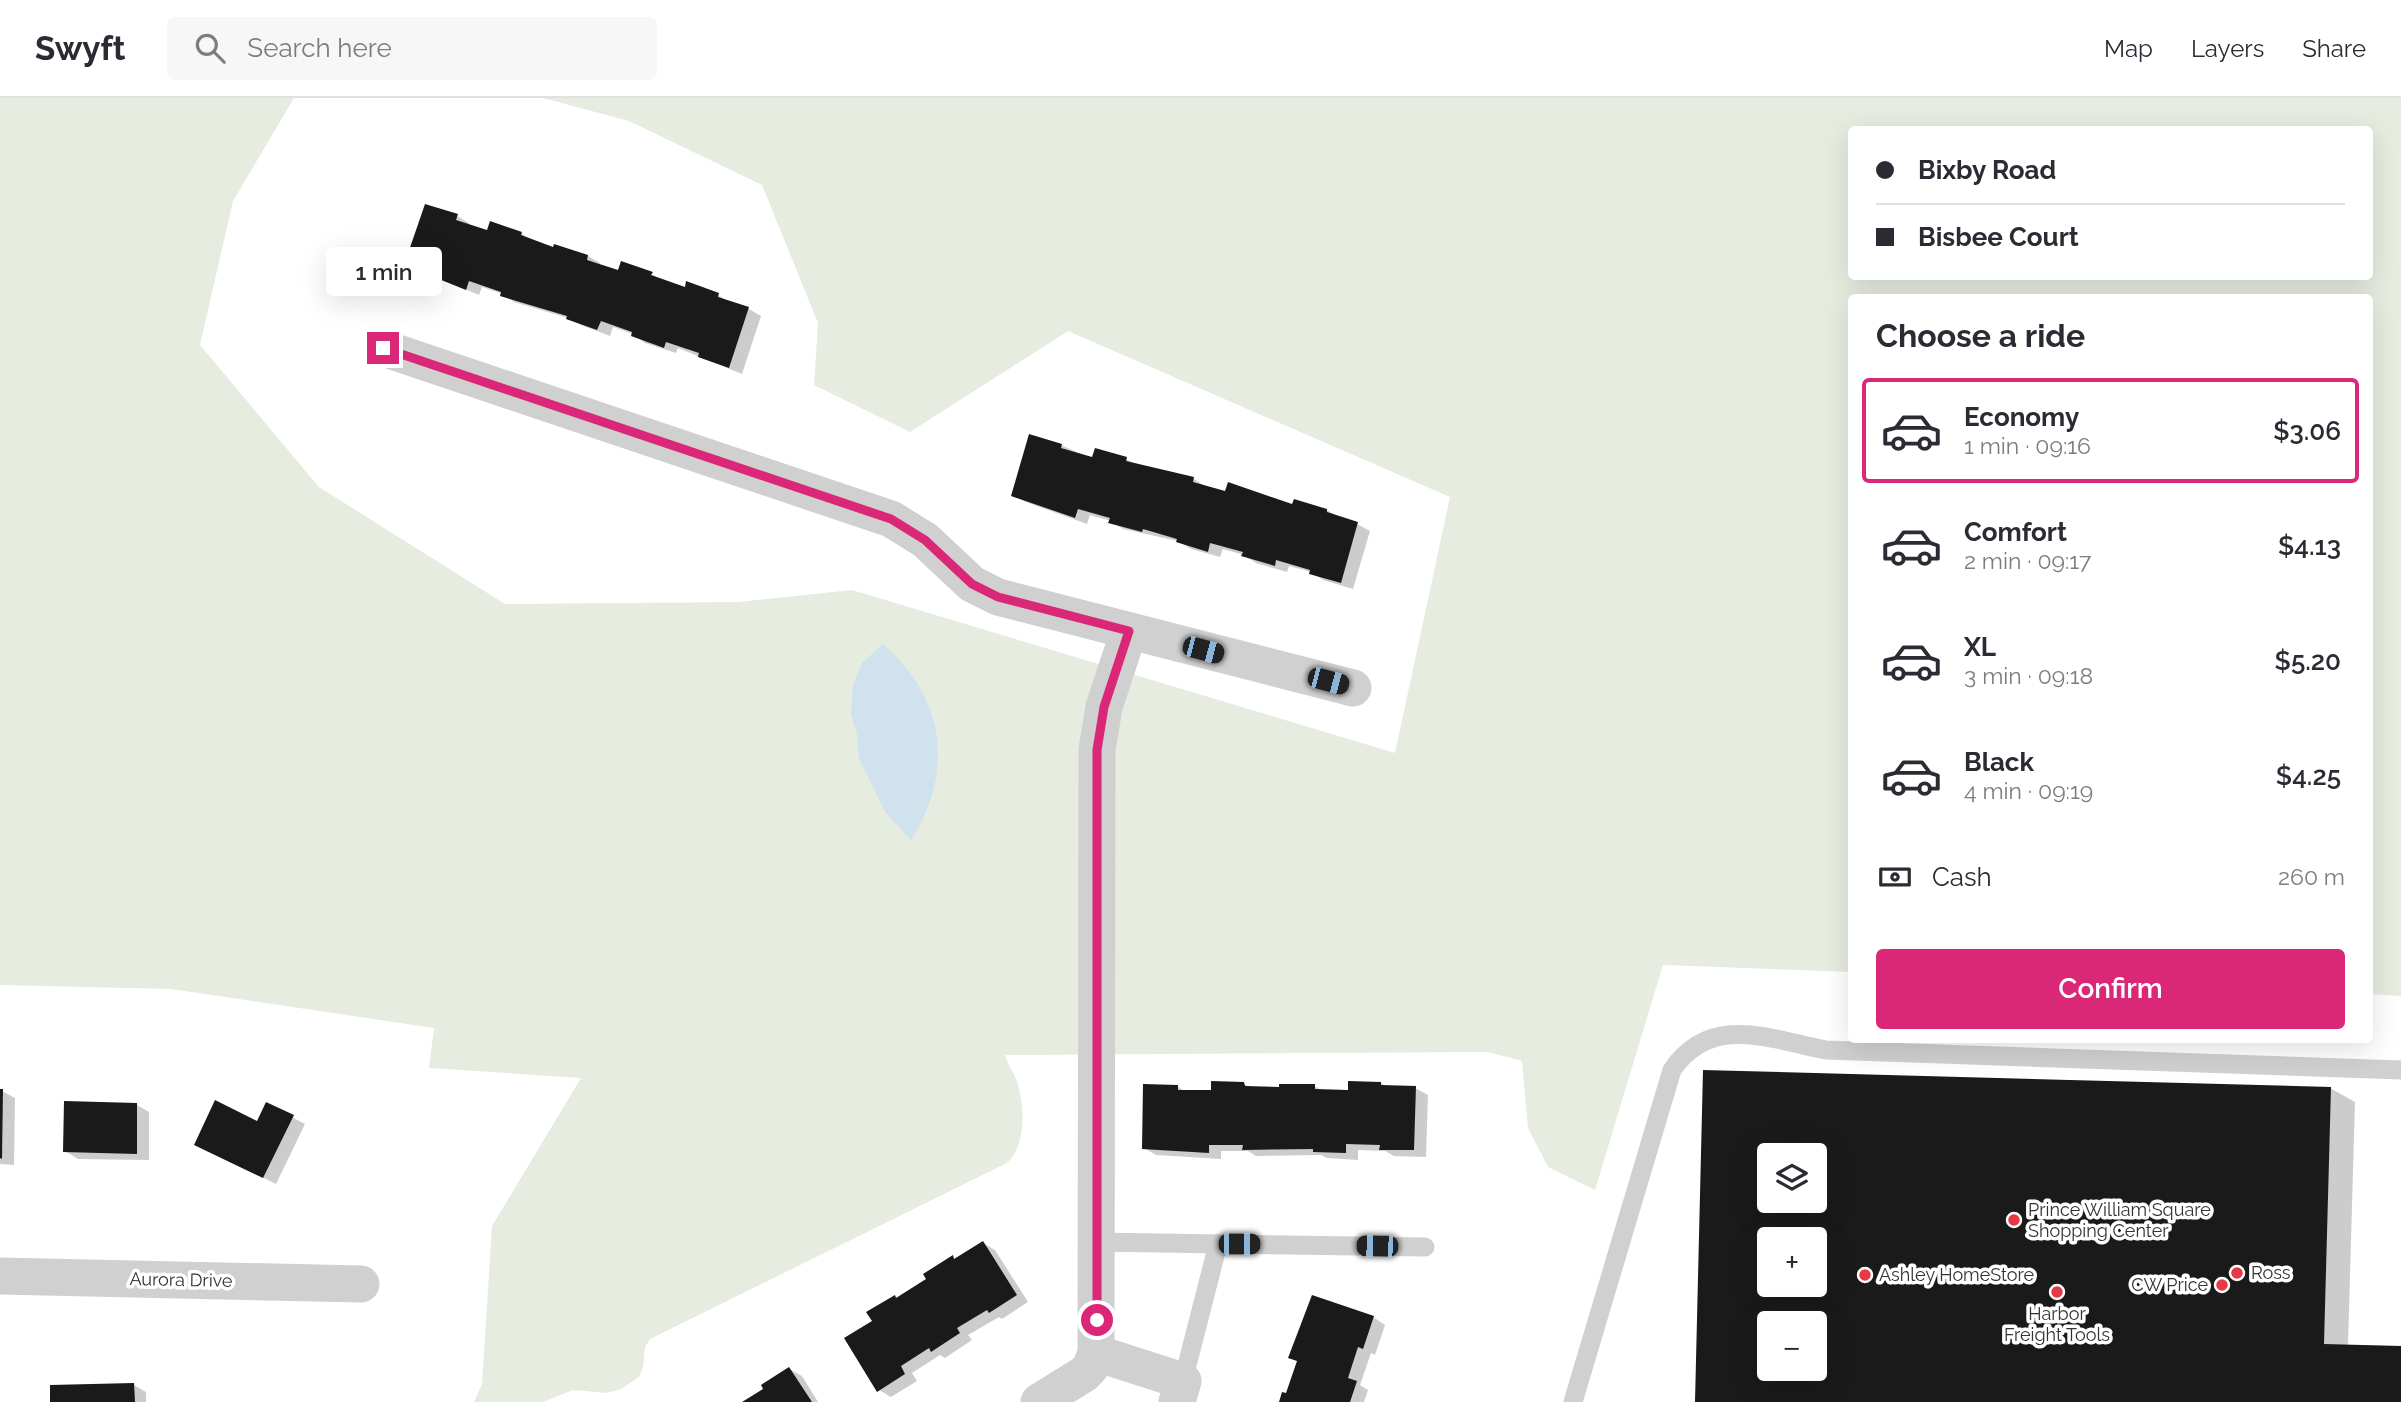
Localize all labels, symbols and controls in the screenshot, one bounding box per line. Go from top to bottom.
search box [167,17,657,80]
text: Swyft [35,29,125,68]
icon: search [191,29,229,67]
text: Search here [247,33,392,63]
text: Map [2104,34,2153,63]
text: Layers [2191,34,2264,63]
text: Share [2302,34,2366,63]
text: Bixby Road [1918,155,2056,185]
text: Bisbee Court [1918,222,2079,252]
callout: 1 min [325,246,441,296]
text: 1 min [355,258,413,285]
text: Choose a ride [1876,317,2085,354]
route end [367,332,399,364]
icon: car [1880,399,1943,462]
text: Economy [1964,402,2079,432]
text: $3.06 [2273,416,2341,446]
text: 1 min · 09:16 [1964,432,2091,459]
icon: car [1880,514,1943,577]
text: Comfort [1964,517,2067,547]
text: $4.13 [2278,531,2341,561]
text: 2 min · 09:17 [1964,547,2091,574]
icon: car [1880,629,1943,692]
text: XL [1964,632,1996,662]
car [1180,634,1227,666]
text: $5.20 [2275,646,2341,676]
text: 3 min · 09:18 [1964,662,2093,689]
car [1305,665,1352,697]
icon: car [1880,744,1943,807]
text: Black [1964,747,2034,777]
text: $4.25 [2276,761,2341,791]
text: 4 min · 09:19 [1964,777,2093,804]
icon: cash [1876,858,1914,896]
text: Cash [1932,862,1992,892]
text: 260 m [2278,863,2345,890]
button: Confirm [1876,949,2345,1029]
map controls [1757,1143,1827,1381]
button: layers [1757,1143,1827,1213]
place label: Prince William Square Shopping Center [2028,1199,2211,1241]
marker: Prince William Square Shopping Center [2006,1212,2022,1228]
button: + [1757,1227,1827,1297]
car [1219,1234,1261,1255]
car [1356,1235,1399,1257]
place label: Ross [2251,1262,2291,1283]
place label: Ashley HomeStore [1879,1264,2035,1285]
marker: Ross [2229,1265,2245,1281]
marker: Ashley HomeStore [1857,1267,1873,1283]
street label: Aurora Drive [129,1268,233,1291]
place label: CW Price [2131,1274,2208,1295]
marker: CW Price [2214,1277,2230,1293]
marker: Harbor Freight Tools [2049,1284,2065,1300]
place label: Harbor Freight Tools [2004,1303,2110,1345]
route start [1081,1304,1113,1336]
button: − [1757,1311,1827,1381]

